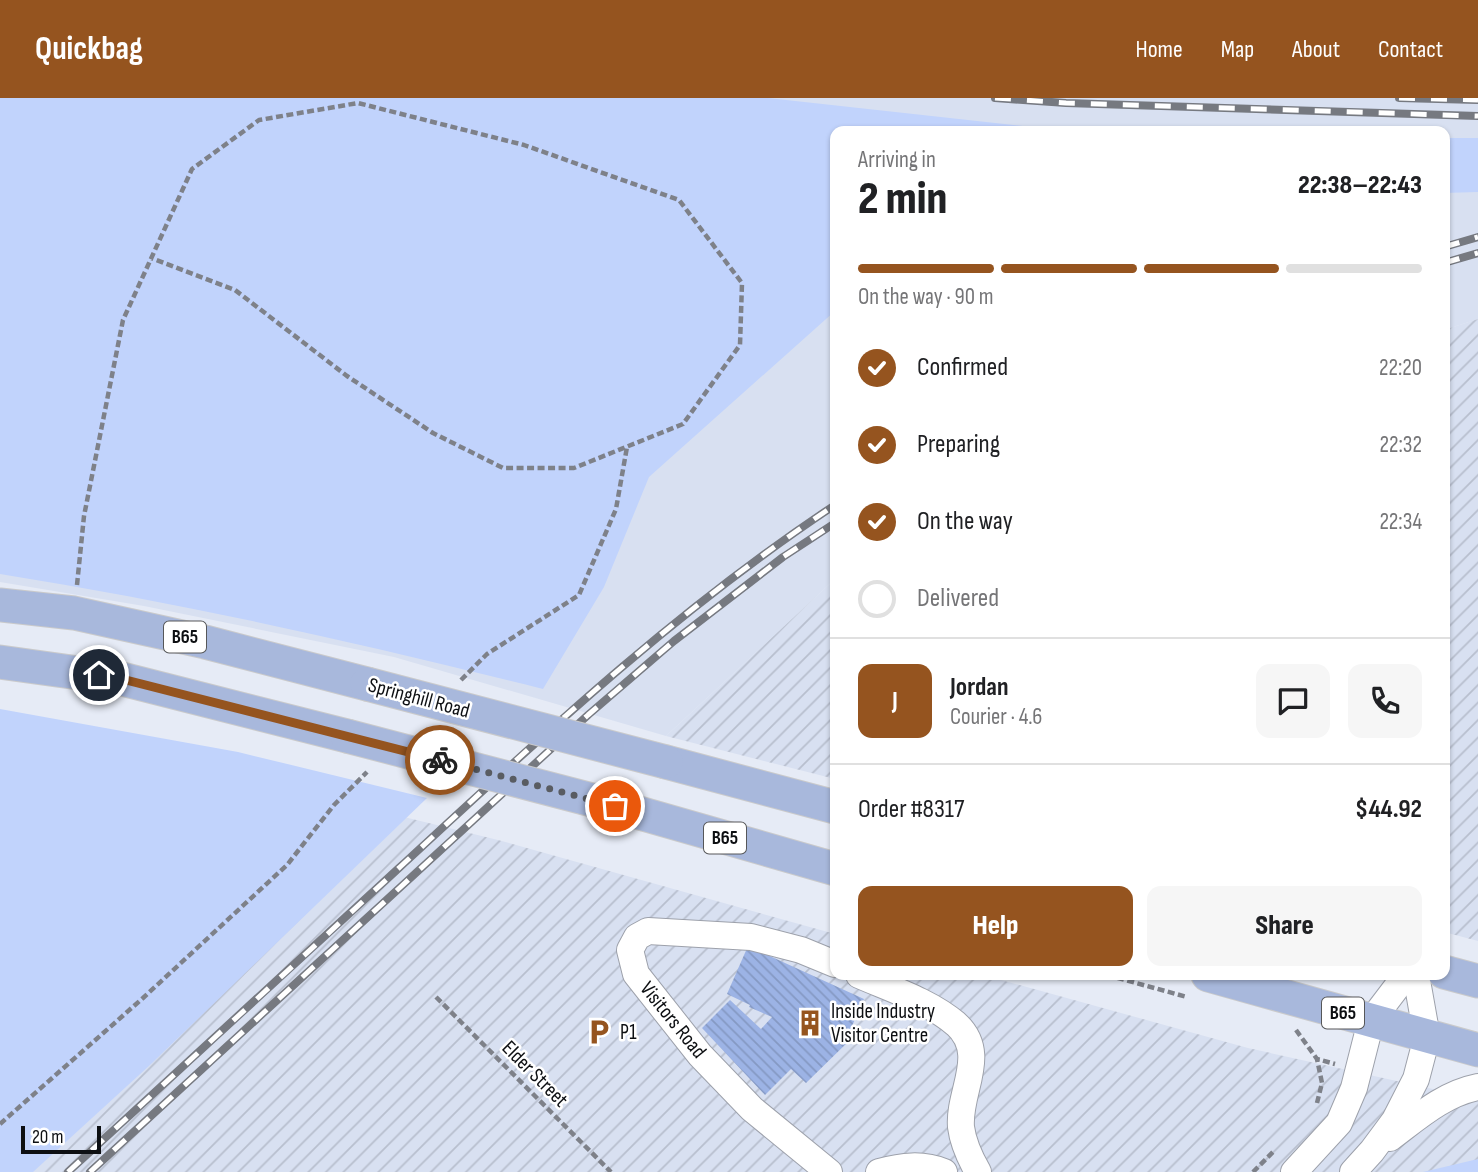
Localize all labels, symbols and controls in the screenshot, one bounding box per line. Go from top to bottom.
text: Quickbag [35,29,143,69]
text: Home [1135,35,1183,64]
text: Map [1221,35,1254,64]
text: About [1292,35,1340,64]
text: Contact [1378,35,1443,64]
text: Arriving in [858,146,936,174]
text: 22:38–22:43 [1298,170,1422,201]
text: 2 min [858,172,947,227]
text: On the way · 90 m [858,283,993,311]
icon: check [858,349,896,387]
text: Confirmed [917,352,1008,383]
text: 22:20 [1379,354,1422,382]
icon: check [858,426,896,464]
text: Preparing [917,429,1000,460]
text: 22:32 [1380,431,1422,459]
icon: check [858,503,896,541]
text: On the way [917,506,1013,537]
text: 22:34 [1379,508,1422,536]
text: Delivered [917,583,999,614]
road number: B65 [164,622,206,652]
pin [69,645,129,705]
icon: home [80,656,118,694]
button: chat [1256,664,1330,738]
button: phone [1348,664,1422,738]
street label: Springhill Road [366,672,472,724]
text: Jordan [950,672,1008,703]
text: J [892,686,898,717]
text: Courier · 4.6 [950,703,1042,731]
courier [405,725,475,795]
icon: bike [421,741,459,779]
pin [585,776,645,836]
icon: bag [596,787,634,825]
text: Order #8317 [858,794,964,825]
text: $44.92 [1355,794,1422,825]
road number: B65 [704,822,746,853]
button: Help [858,886,1133,966]
button: Share [1147,886,1422,966]
street label: Visitors Road [635,977,711,1063]
road number: B65 [1322,998,1364,1029]
place label: Inside Industry Visitor Centre [831,999,935,1048]
building icon: Inside Industry Visitor Centre [795,1008,825,1038]
parking icon: P1 [584,1017,614,1047]
place label: P1 [620,1020,637,1045]
street label: Elder Street [497,1036,573,1112]
scale bar [21,1123,102,1155]
text: 20 m [32,1126,64,1149]

